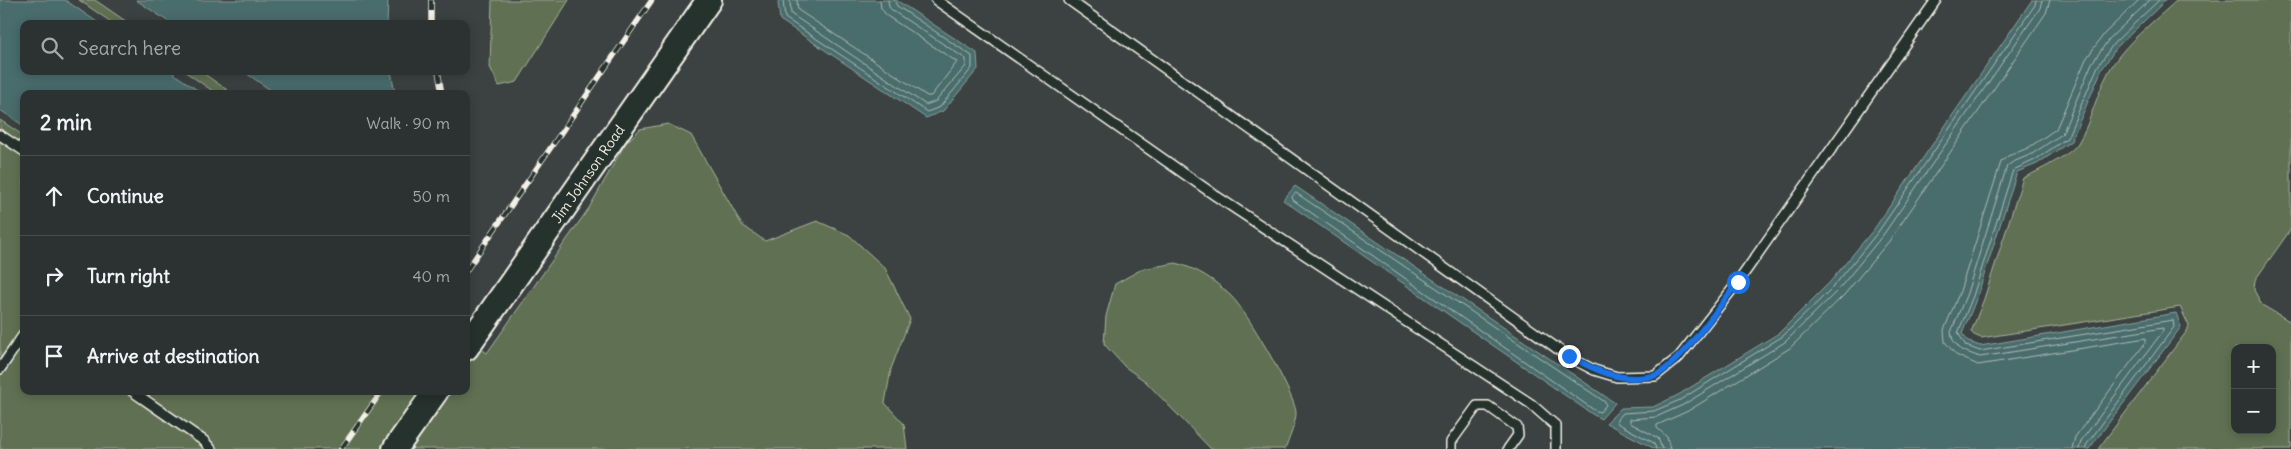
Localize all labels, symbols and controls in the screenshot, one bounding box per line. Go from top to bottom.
search box [20,20,470,75]
icon: search [38,34,66,62]
text: Search here [78,36,181,60]
text: 2 min [40,109,92,136]
text: Walk · 90 m [366,113,450,133]
street label: Jim Johnson Road [547,121,629,227]
icon: ahead [40,182,68,210]
text: Continue [87,184,164,208]
text: 50 m [412,186,450,206]
icon: right [40,262,68,290]
text: Turn right [87,264,170,288]
text: 40 m [412,266,450,286]
route start [1727,271,1750,294]
icon: arrive [40,342,68,370]
text: Arrive at destination [87,344,260,368]
map controls [2231,344,2276,434]
button: + [2231,344,2276,389]
route end [1558,345,1581,368]
button: − [2231,389,2276,434]

